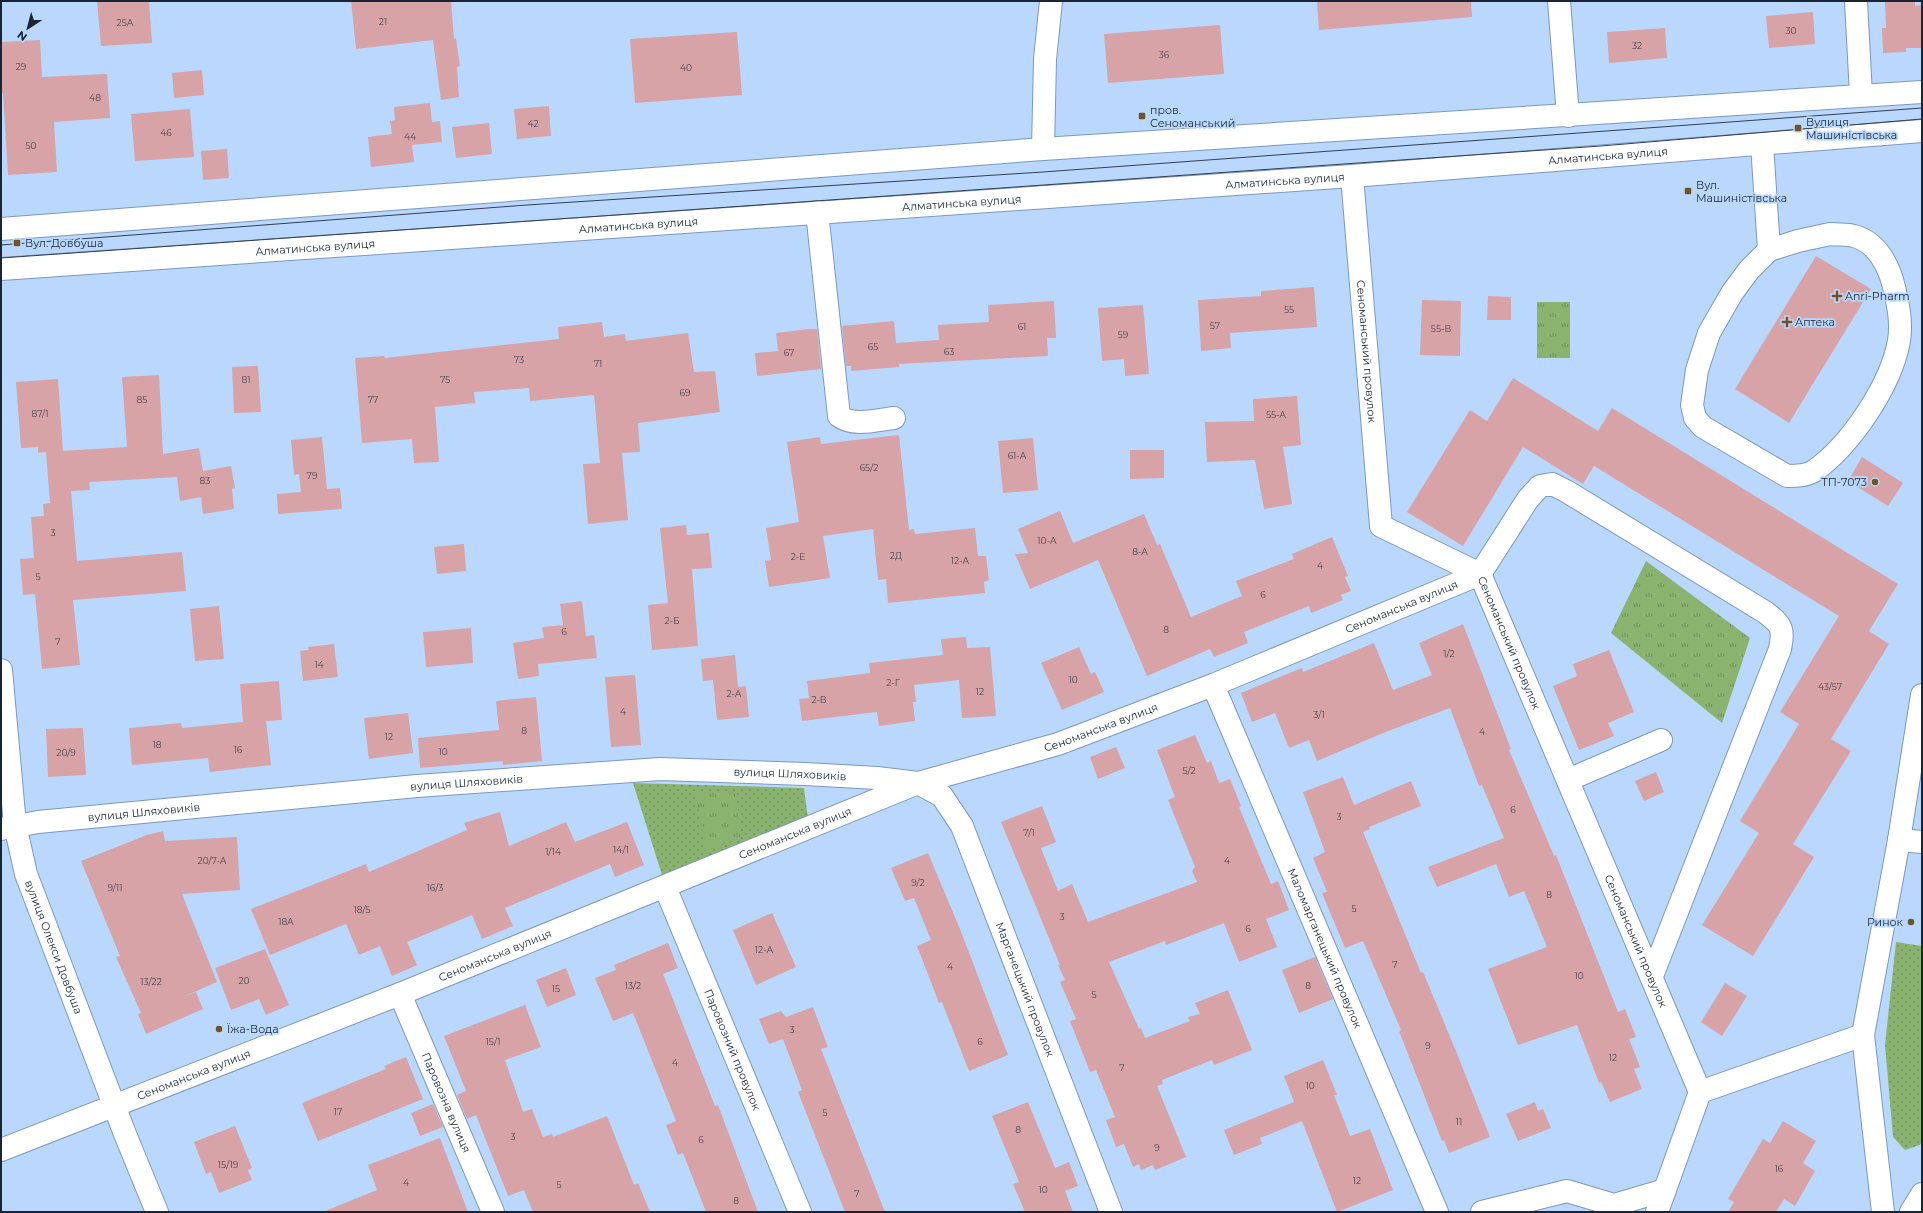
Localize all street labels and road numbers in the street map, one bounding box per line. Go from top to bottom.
street label: Алматинська вулиця [1548,144,1668,167]
street label: Алматинська вулиця [1225,170,1345,192]
street label: Алматинська вулиця [901,192,1022,214]
street label: Алматинська вулиця [578,214,699,236]
street label: Алматинська вулиця [255,236,376,258]
street label: Сеноманський провулок [1354,279,1379,424]
street label: Сеноманський провулок [1475,574,1544,712]
street label: Сеноманська вулиця [1343,577,1460,636]
street label: Сеноманська вулиця [1042,700,1160,755]
street label: вулиця Шляховиків [733,765,847,783]
street label: вулиця Шляховиків [410,772,523,794]
street label: вулиця Шляховиків [87,800,201,824]
street label: Сеноманська вулиця [737,804,854,862]
street label: Маломарганецький провулок [1285,866,1365,1031]
street label: Сеноманський провулок [1601,872,1671,1010]
street label: вулиця Олекси Довбуша [22,878,86,1016]
street label: Марганецький провулок [993,920,1058,1059]
street label: Сеноманська вулиця [436,926,554,985]
street label: Паровозний провулок [701,987,764,1113]
street label: Сеноманська вулиця [135,1046,253,1103]
street label: Паровозна вулиця [419,1050,474,1155]

